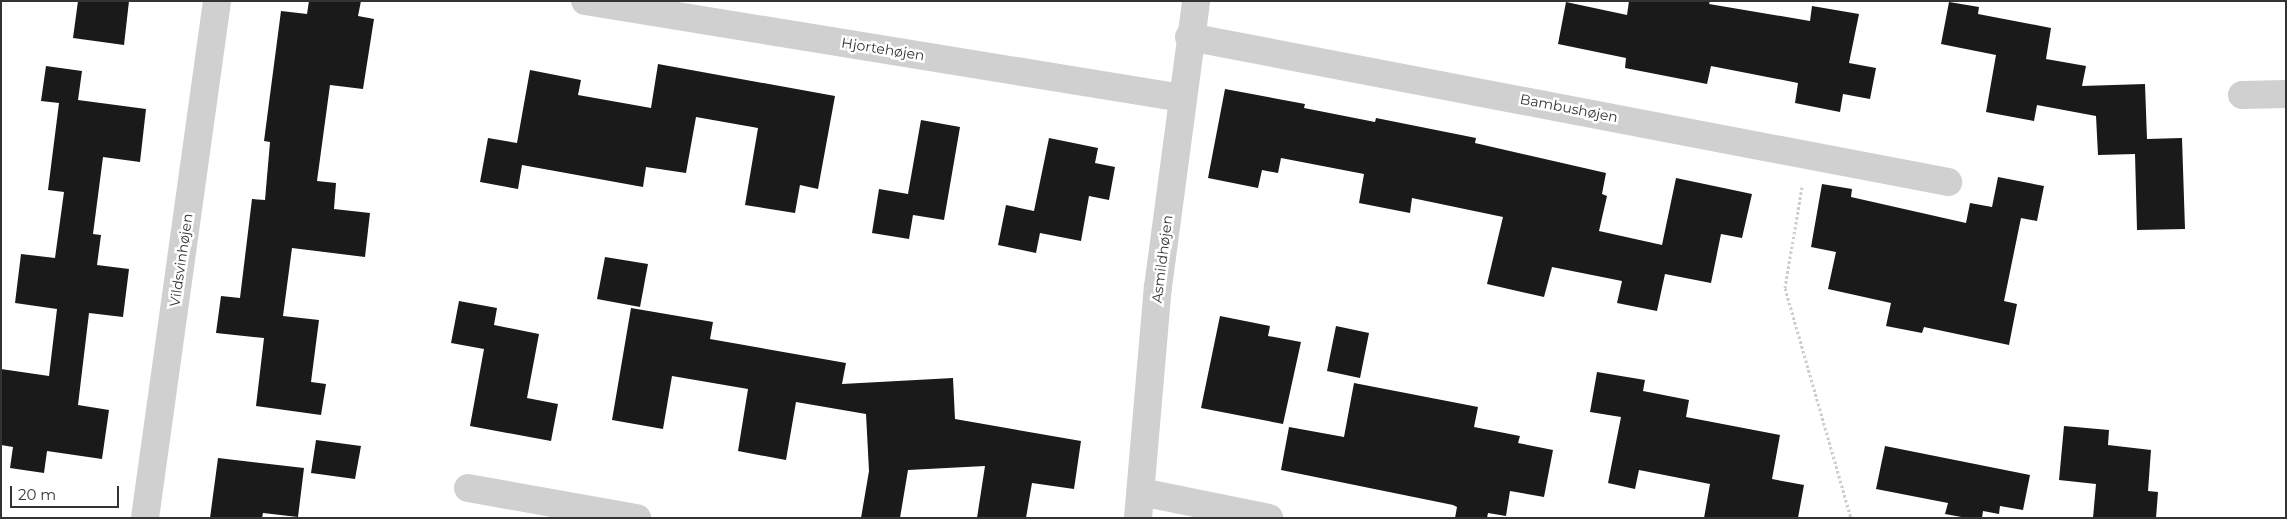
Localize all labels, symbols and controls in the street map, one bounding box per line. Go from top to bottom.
street label: Hjortehøjen [840,34,926,64]
street label: Bambushøjen [1519,90,1619,126]
street label: Vildsvinhøjen [166,212,196,308]
street label: Asmildhøjen [1148,214,1176,304]
scale bar [12,476,121,508]
text: 20 m [18,485,56,504]

